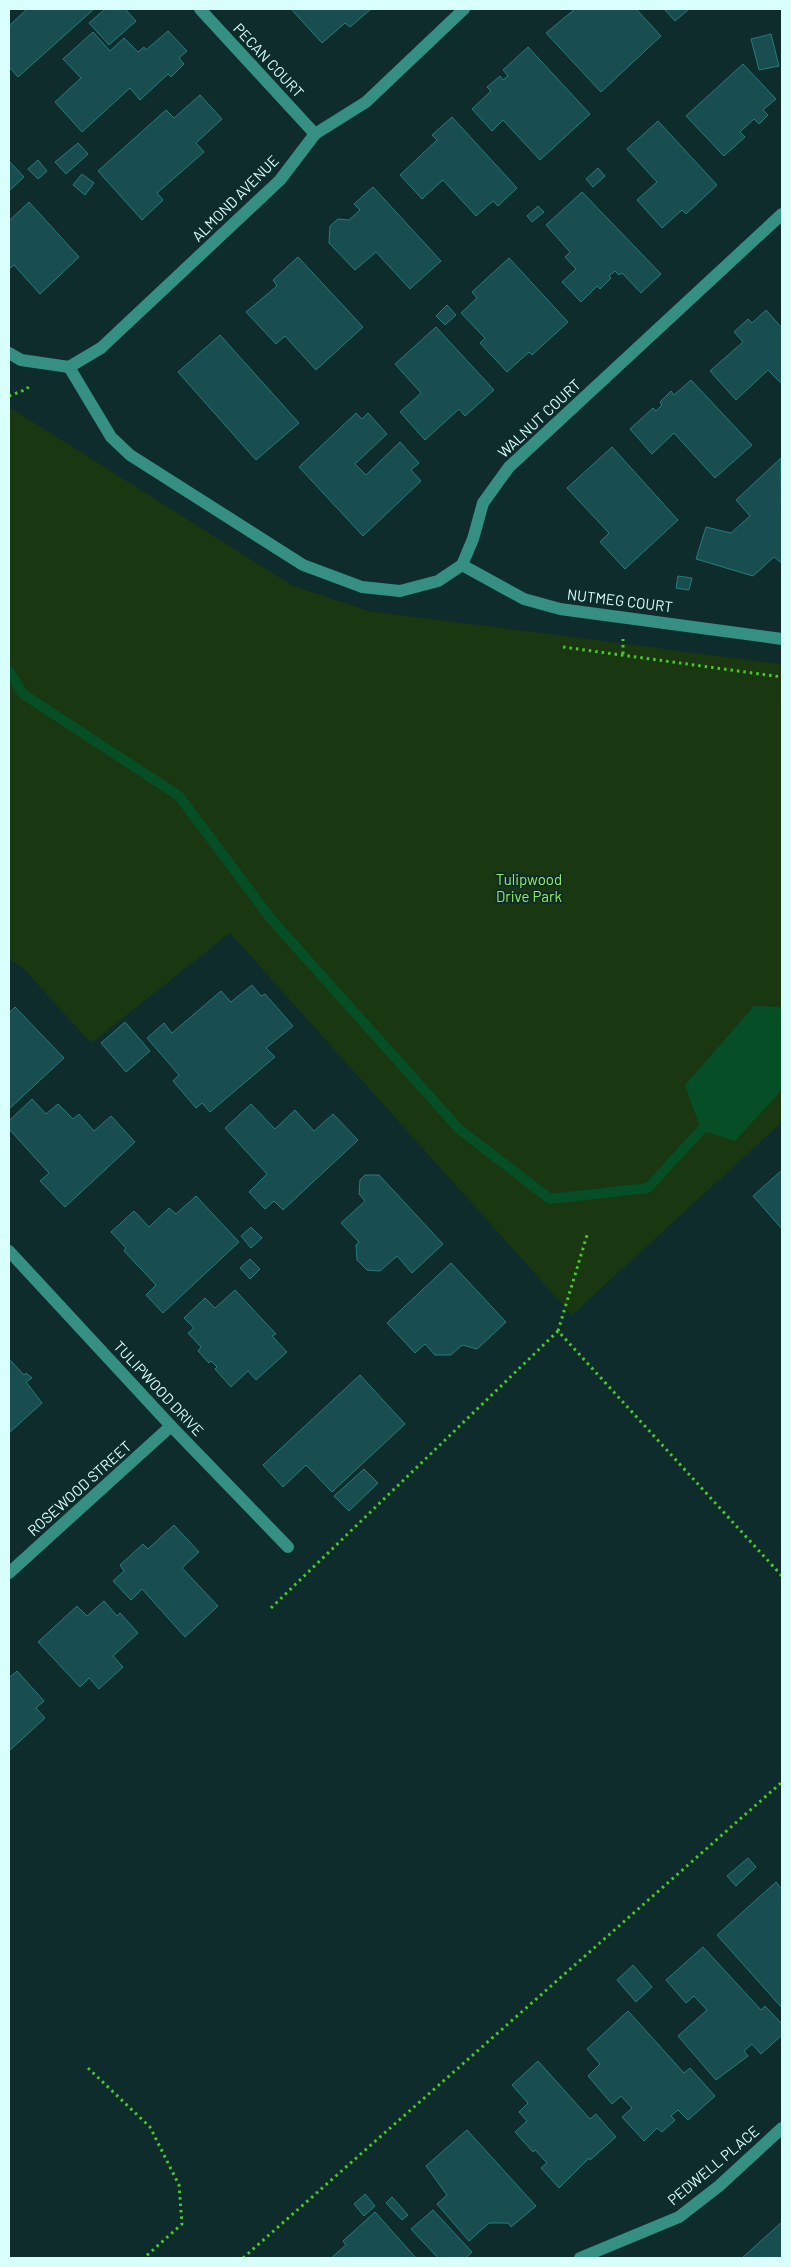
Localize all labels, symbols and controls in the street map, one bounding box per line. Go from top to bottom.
street label: PECAN COURT [230,19,308,101]
street label: ALMOND AVENUE [188,151,282,245]
street label: WALNUT COURT [494,375,584,461]
street label: NUTMEG COURT [566,585,674,615]
park label: Tulipwood Drive Park [496,870,562,905]
street label: TULIPWOOD DRIVE [110,1337,208,1439]
street label: ROSEWOOD STREET [23,1437,135,1539]
street label: PEDWELL PLACE [664,2121,762,2209]

